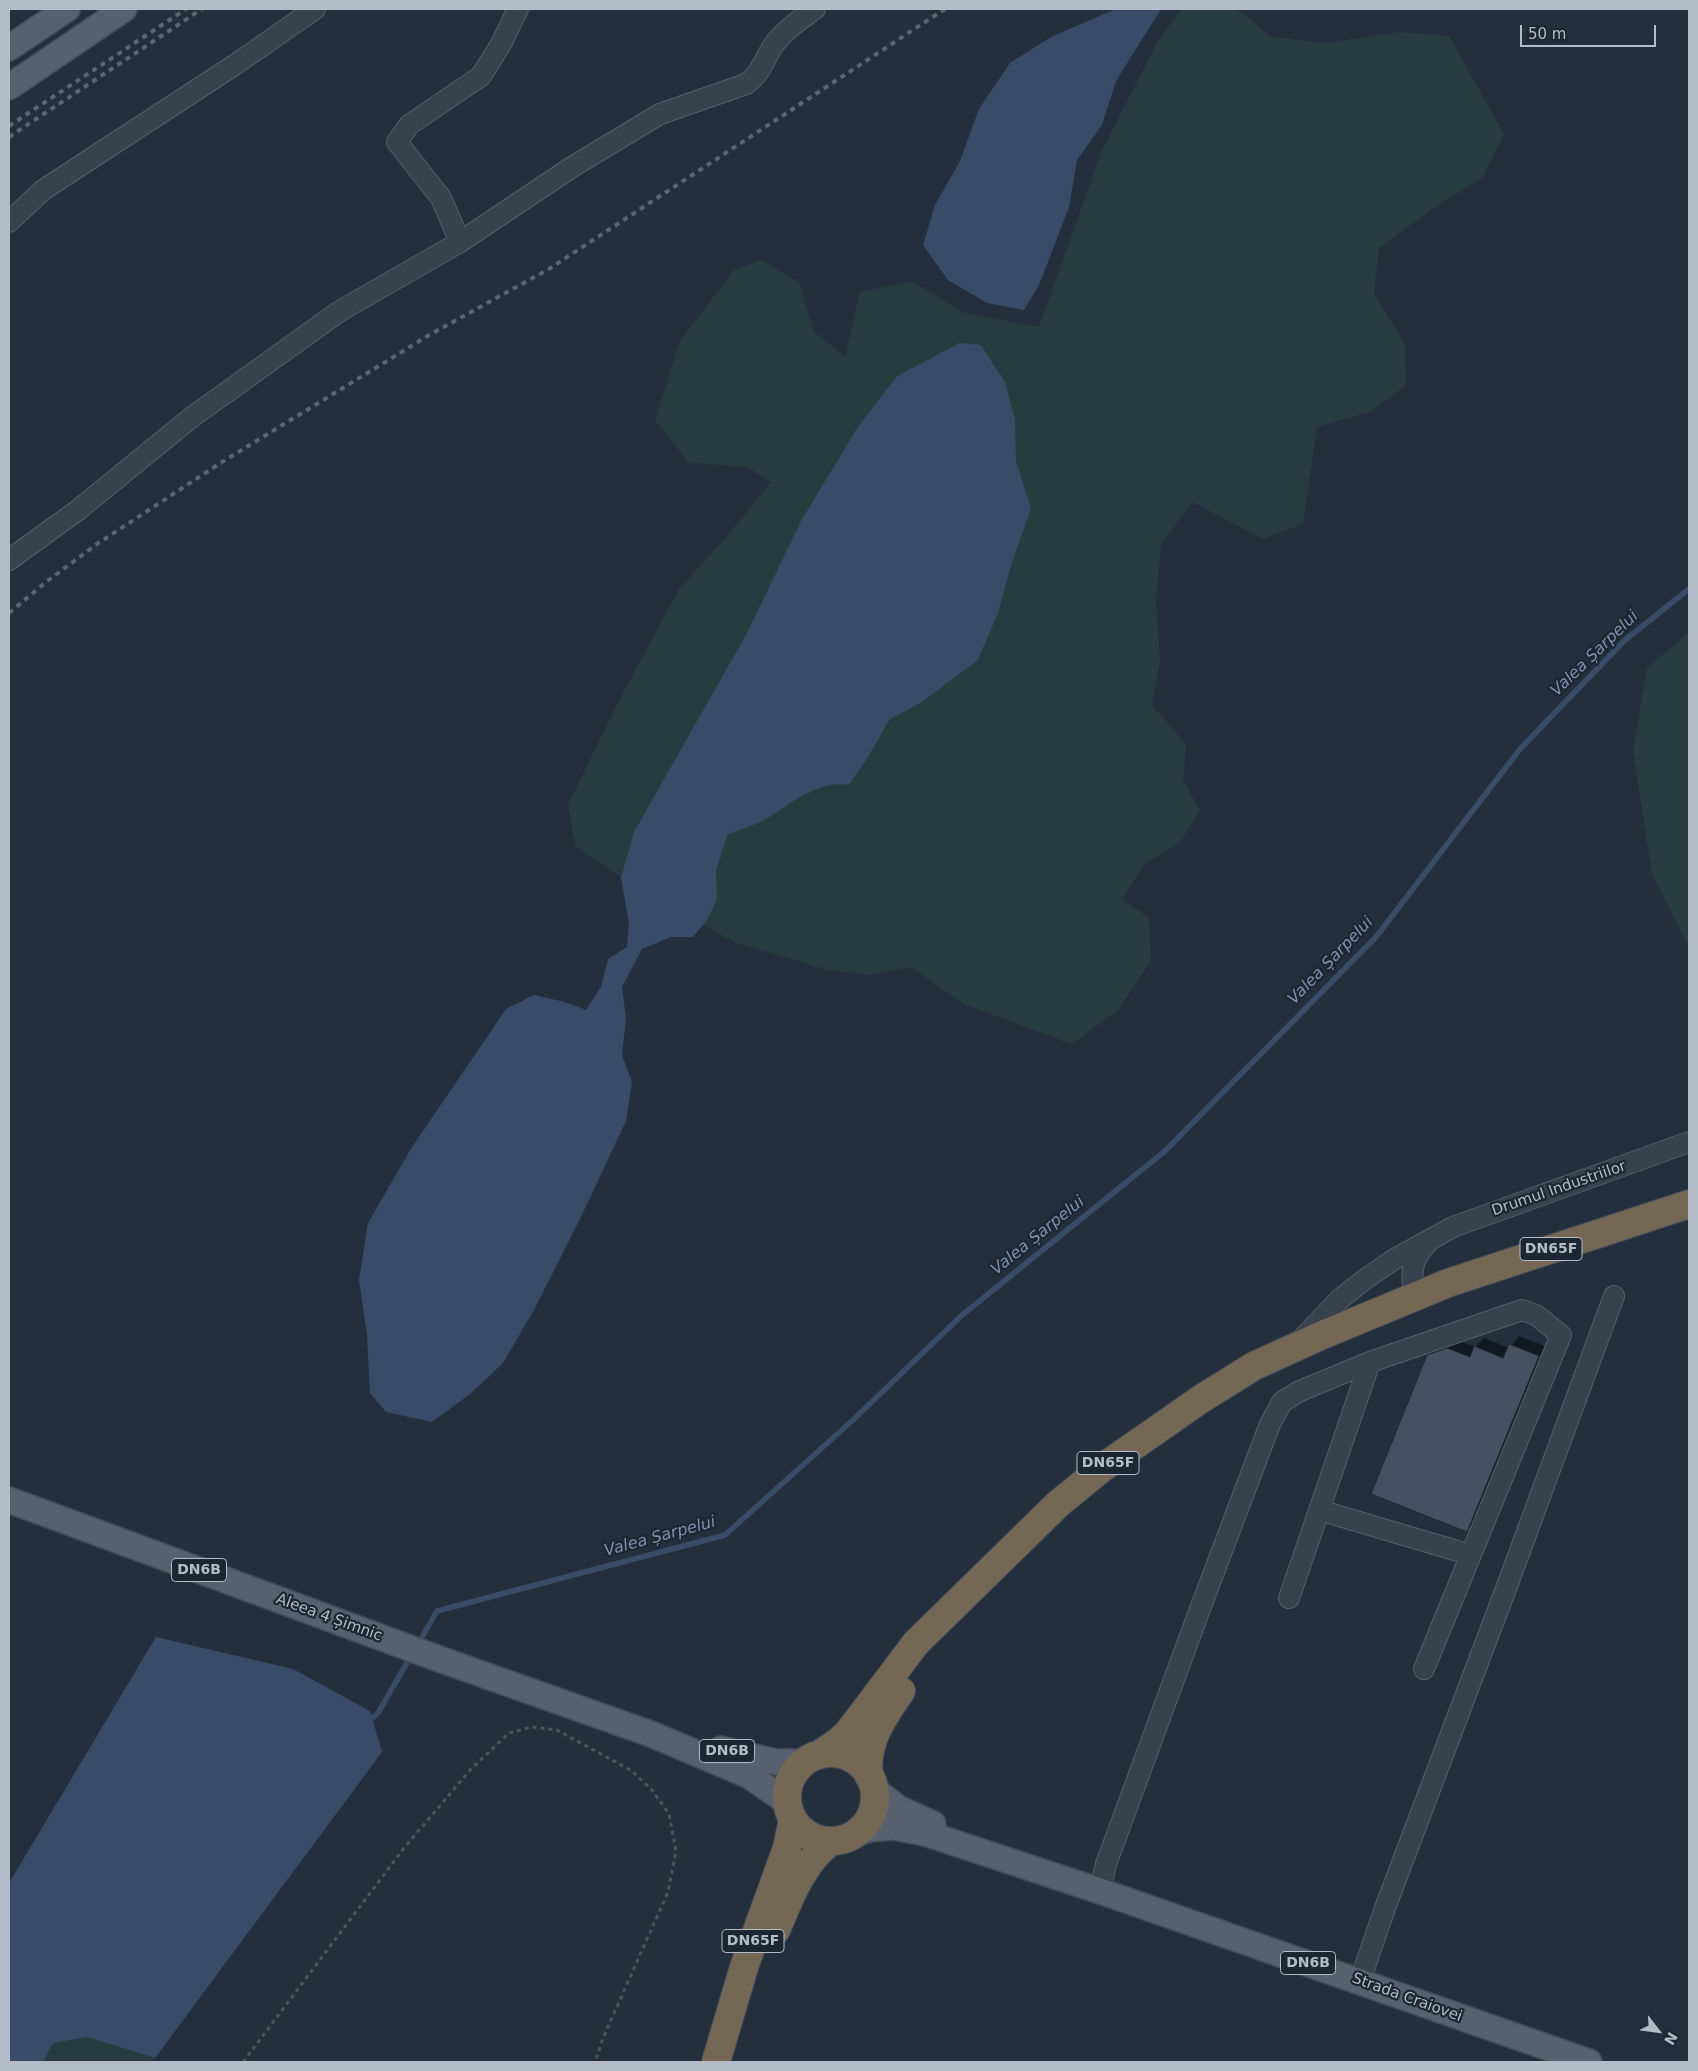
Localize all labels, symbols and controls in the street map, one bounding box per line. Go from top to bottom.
scale bar [1523,15,1659,47]
text: 50 m [1528,25,1566,43]
water label: Valea Șarpelui [1547,607,1643,701]
water label: Valea Șarpelui [1284,913,1378,1009]
street label: Drumul Industriilor [1489,1158,1629,1220]
water label: Valea Șarpelui [987,1193,1089,1279]
road number: DN65F [1520,1238,1582,1260]
road number: DN65F [1077,1452,1139,1475]
water label: Valea Șarpelui [602,1513,718,1561]
road number: DN6B [172,1558,226,1582]
street label: Aleea 4 Șimnic [274,1590,384,1646]
road number: DN6B [700,1740,754,1762]
road number: DN65F [722,1930,784,1952]
road number: DN6B [1280,1952,1336,1975]
street label: Strada Craiovei [1350,1970,1464,2026]
north arrow [1633,2006,1683,2056]
text: N [1661,2029,1681,2048]

